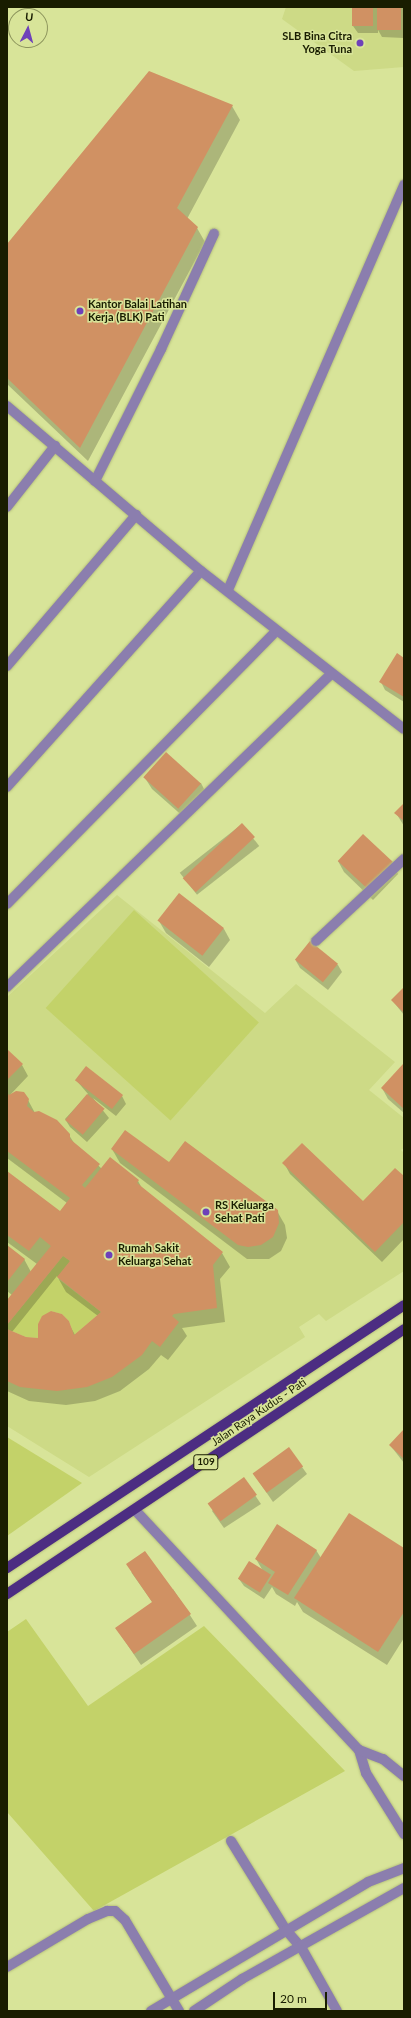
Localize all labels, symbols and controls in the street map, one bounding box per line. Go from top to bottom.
north arrow [8,8,48,48]
text: U [24,10,34,23]
place label: SLB Bina Citra Yoga Tuna [282,30,352,56]
marker: SLB Bina Citra Yoga Tuna [355,38,365,48]
place label: Kantor Balai Latihan Kerja (BLK) Pati [88,298,187,324]
marker: Kantor Balai Latihan Kerja (BLK) Pati [75,306,85,316]
place label: RS Keluarga Sehat Pati [215,1199,274,1225]
marker: RS Keluarga Sehat Pati [200,1206,212,1218]
place label: Rumah Sakit Keluarga Sehat [118,1242,191,1268]
marker: Rumah Sakit Keluarga Sehat [103,1249,115,1261]
street label: Jalan Raya Kudus - Pati [209,1375,309,1449]
road number: 109 [193,1454,219,1470]
scale bar [275,1984,329,2010]
text: 20 m [280,1991,307,2006]

